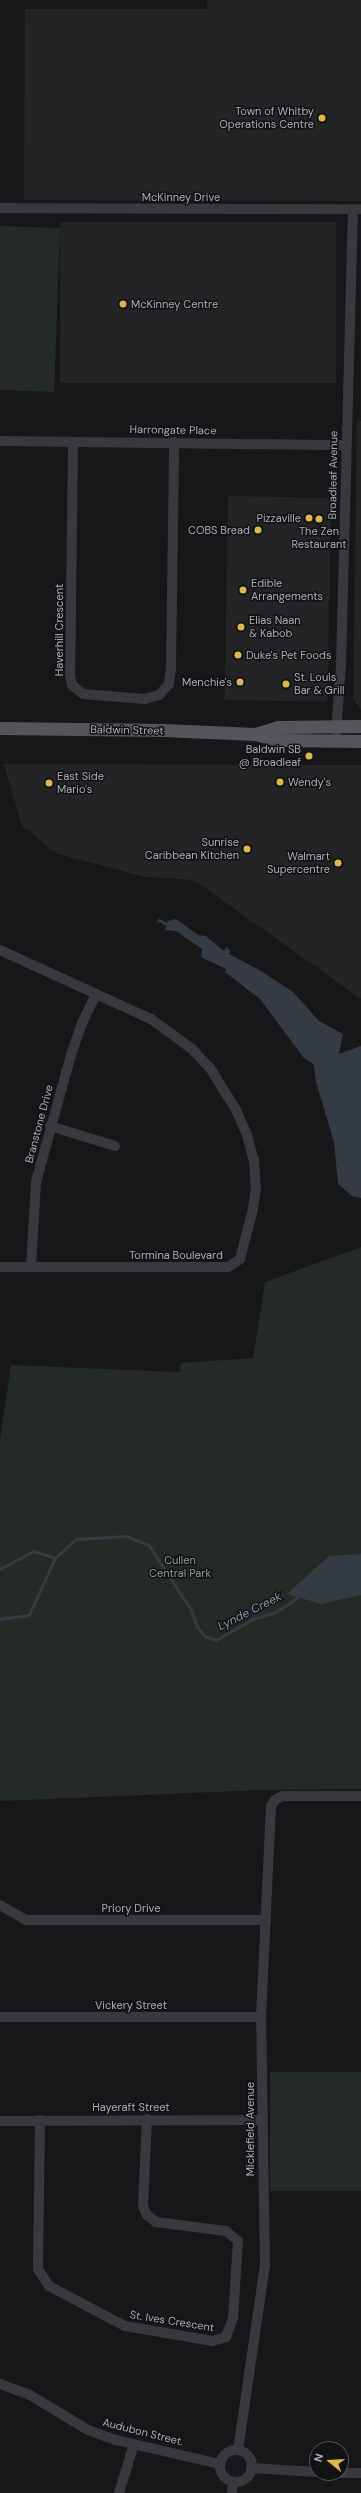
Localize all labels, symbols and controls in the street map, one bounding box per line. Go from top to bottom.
place label: Town of Whitby Operations Centre [219,105,314,131]
marker: Town of Whitby Operations Centre [317,113,327,123]
street label: McKinney Drive [142,190,220,204]
place label: McKinney Centre [131,297,218,311]
marker: McKinney Centre [118,299,128,309]
street label: Harrongate Place [129,423,217,437]
street label: Broadleaf Avenue [326,431,340,519]
place label: Pizzaville [257,511,301,525]
marker: Pizzaville [304,513,314,523]
marker: The Zen Restaurant [314,514,324,524]
place label: COBS Bread [188,523,250,537]
marker: COBS Bread [253,525,263,535]
place label: The Zen Restaurant [291,525,347,551]
place label: Edible Arrangements [251,577,323,603]
street label: Haverhill Crescent [52,584,66,676]
marker: Edible Arrangements [238,585,248,595]
place label: Elias Naan & Kabob [249,614,301,640]
marker: Elias Naan & Kabob [236,622,246,632]
place label: Duke's Pet Foods [246,648,331,662]
marker: Duke's Pet Foods [233,650,243,660]
place label: St. Louis Bar & Grill [294,671,345,697]
place label: Menchie's [182,675,232,689]
marker: Menchie's [235,677,245,687]
marker: St. Louis Bar & Grill [281,679,291,689]
street label: Baldwin Street [90,723,164,737]
place label: Baldwin SB @ Broadleaf [239,743,301,769]
marker: Baldwin SB @ Broadleaf [304,751,314,761]
place label: East Side Mario's [57,770,104,796]
place label: Wendy's [288,775,331,789]
marker: Wendy's [275,777,285,787]
marker: East Side Mario's [44,778,54,788]
place label: Sunrise Caribbean Kitchen [145,836,239,862]
marker: Sunrise Caribbean Kitchen [242,844,252,854]
place label: Walmart Supercentre [267,850,330,876]
marker: Walmart Supercentre [333,858,343,868]
street label: Branstone Drive [22,1083,56,1165]
street label: Tormina Boulevard [129,1248,223,1262]
park label: Cullen Central Park [149,1554,211,1580]
water label: Lynde Creek [216,1590,284,1634]
street label: Priory Drive [102,1901,160,1915]
street label: Vickery Street [95,1998,167,2012]
street label: Micklefield Avenue [243,2082,257,2176]
street label: Hayeraft Street [92,2100,170,2114]
street label: St. Ives Crescent [129,2308,215,2334]
street label: Audubon Street. [101,2416,185,2448]
north arrow [309,2441,349,2481]
text: N [311,2452,326,2464]

